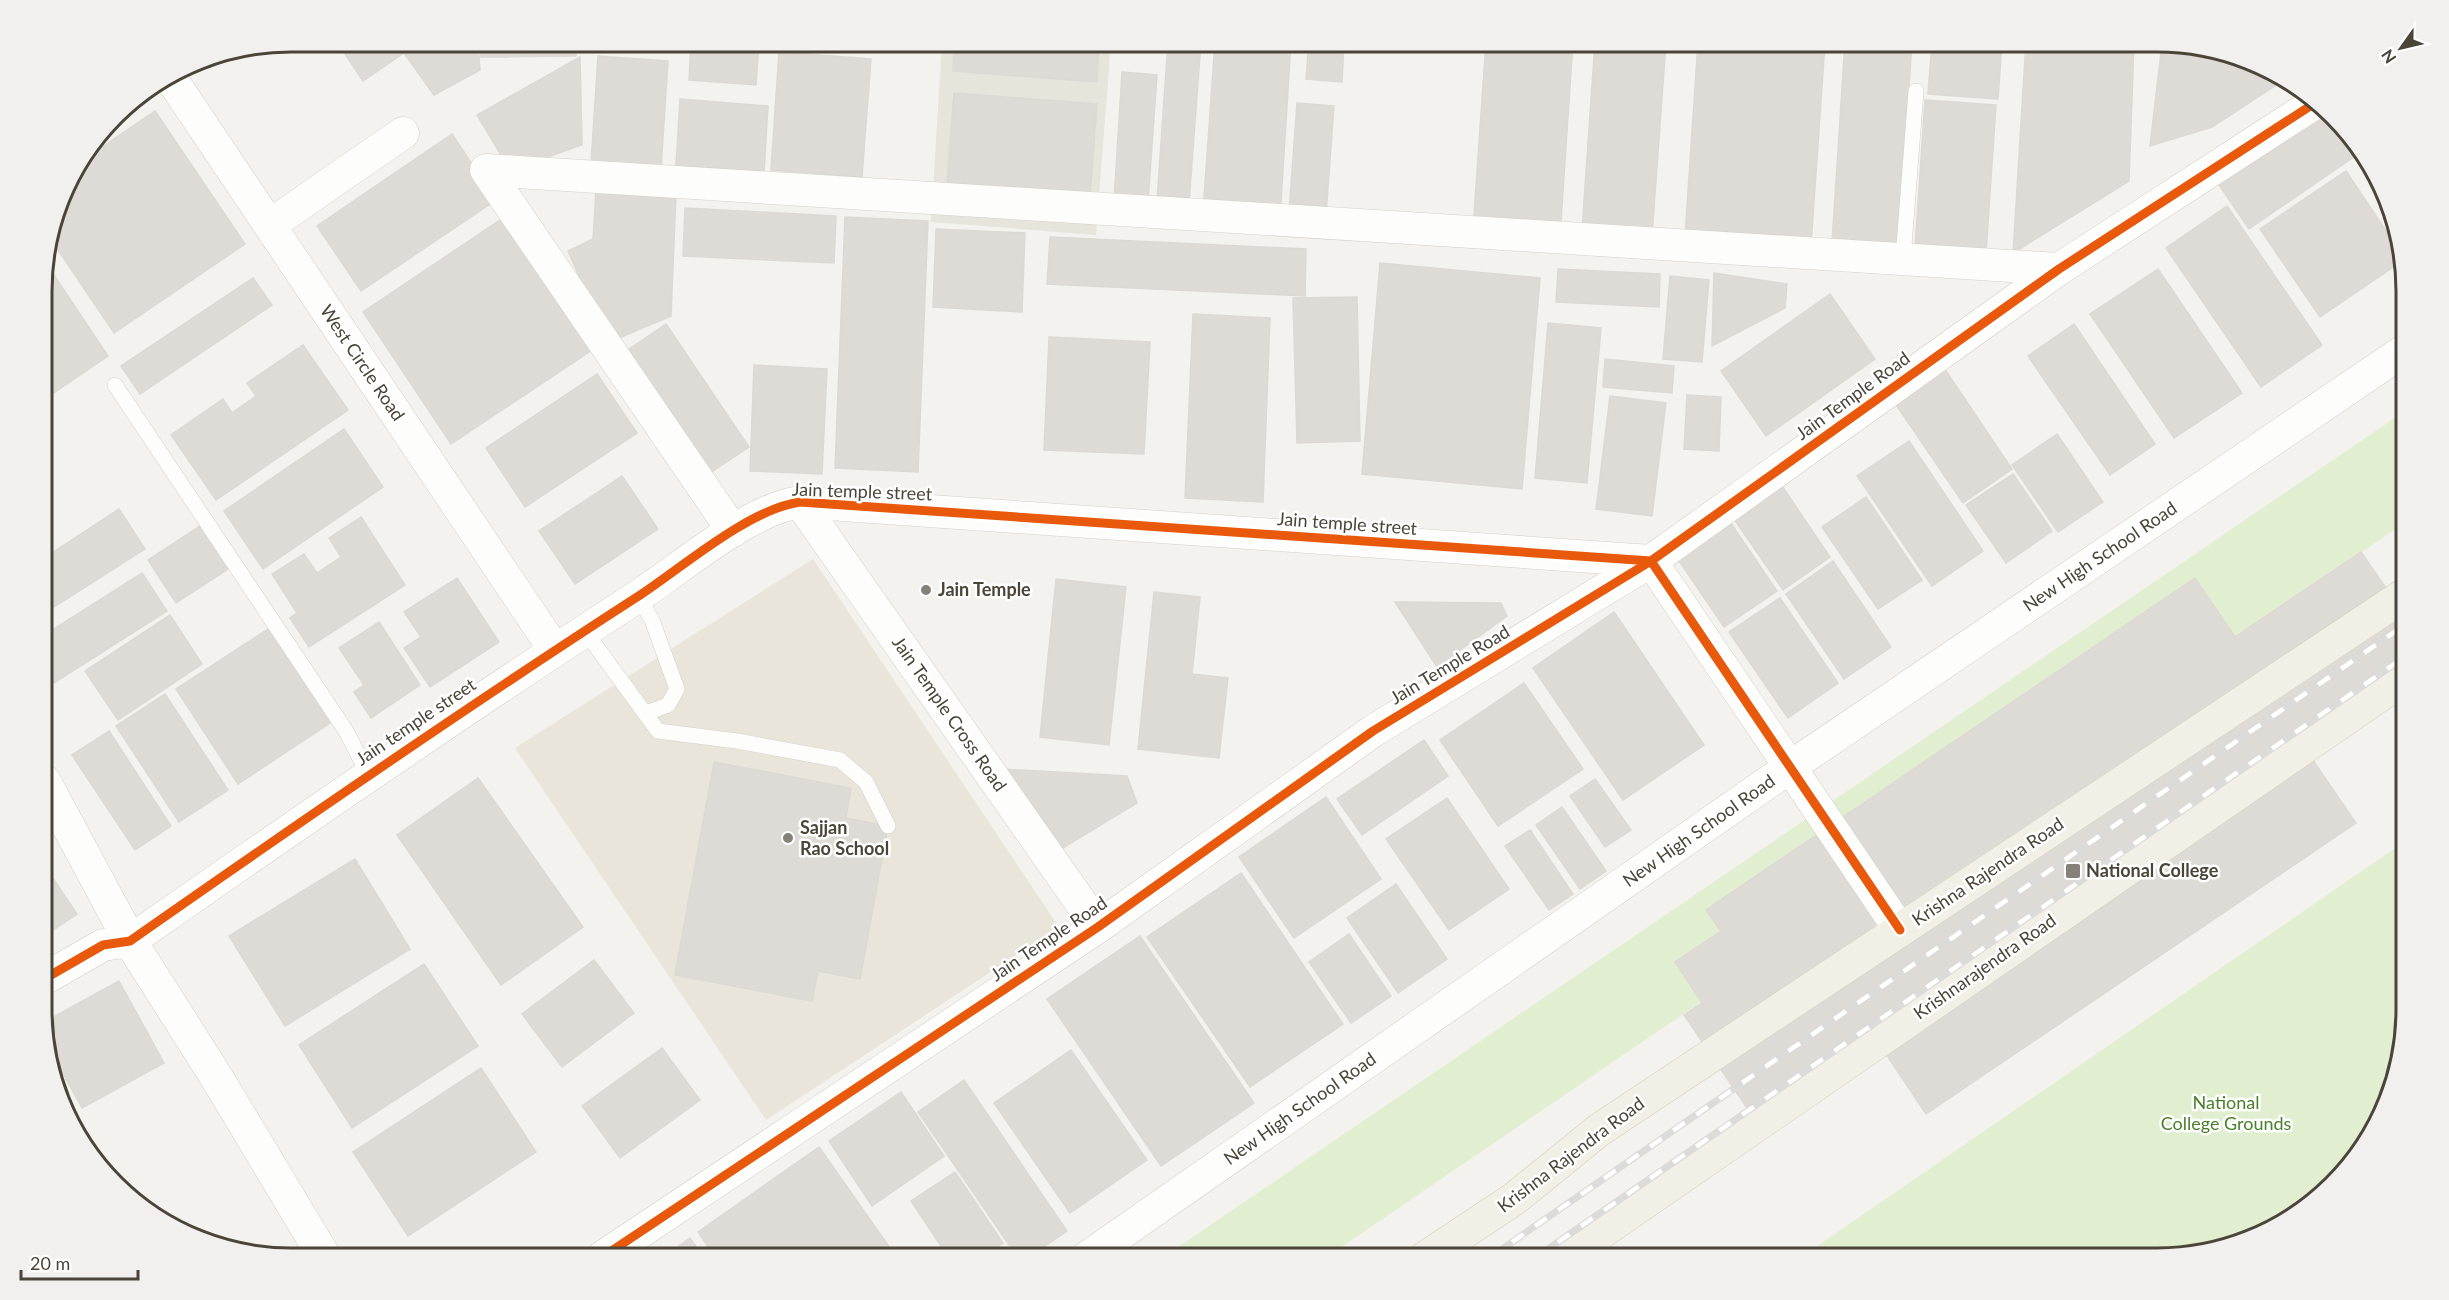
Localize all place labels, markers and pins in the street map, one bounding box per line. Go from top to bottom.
place label: Jain Temple [938,578,1031,600]
marker: Jain Temple [919,583,933,597]
place label: Sajjan Rao School [800,816,889,859]
marker: Sajjan Rao School [781,831,795,845]
place label: National College [2086,859,2219,881]
marker: National College [2064,862,2082,880]

